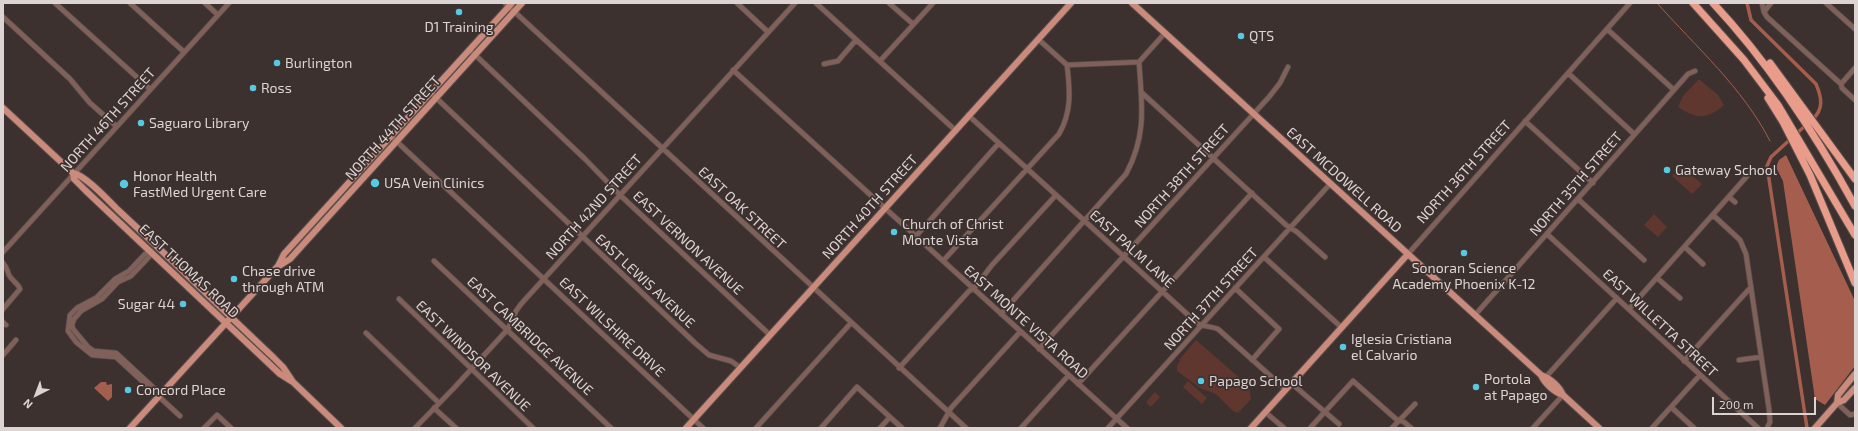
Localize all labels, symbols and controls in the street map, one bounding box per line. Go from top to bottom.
marker: D1 Training [454,7,464,17]
place label: D1 Training [424,19,494,35]
place label: QTS [1249,28,1274,44]
marker: QTS [1236,31,1246,41]
place label: Burlington [285,55,352,71]
marker: Burlington [272,58,282,68]
street label: NORTH 46TH STREET [57,65,159,175]
street label: NORTH 44TH STREET [342,72,444,184]
place label: Ross [261,80,292,96]
marker: Ross [248,83,258,93]
place label: Saguaro Library [149,115,249,131]
street label: NORTH 36TH STREET [1413,117,1515,227]
marker: Saguaro Library [136,118,146,128]
street label: NORTH 38TH STREET [1131,121,1233,231]
street label: EAST MCDOWELL ROAD [1283,124,1405,236]
street label: NORTH 35TH STREET [1526,128,1626,240]
street label: NORTH 42ND STREET [542,151,646,263]
street label: NORTH 40TH STREET [819,151,921,263]
place label: Gateway School [1675,162,1777,178]
street label: EAST OAK STREET [695,163,789,253]
marker: Gateway School [1662,165,1672,175]
place label: Honor Health FastMed Urgent Care [133,168,267,200]
place label: USA Vein Clinics [384,175,484,191]
marker: USA Vein Clinics [369,177,381,189]
marker: Honor Health FastMed Urgent Care [118,178,130,190]
street label: EAST VERNON AVENUE [629,188,747,298]
street label: EAST PALM LANE [1086,207,1178,291]
place label: Church of Christ Monte Vista [902,216,1004,248]
street label: EAST THOMAS ROAD [136,220,242,322]
marker: Church of Christ Monte Vista [889,227,899,237]
street label: EAST LEWIS AVENUE [592,230,698,332]
street label: NORTH 37TH STREET [1160,244,1262,354]
marker: Sonoran Science Academy Phoenix K-12 [1459,248,1469,258]
place label: Sonoran Science Academy Phoenix K-12 [1393,260,1535,292]
street label: EAST MONTE VISTA ROAD [960,262,1092,382]
place label: Chase drive through ATM [242,263,324,296]
street label: EAST WILLETTA STREET [1599,266,1721,380]
street label: EAST CAMBRIDGE AVENUE [463,273,597,399]
marker: Chase drive through ATM [229,274,239,284]
street label: EAST WILSHIRE DRIVE [556,274,668,380]
place label: Sugar 44 [118,296,175,312]
street label: EAST WINDSOR AVENUE [412,297,534,415]
marker: Sugar 44 [178,299,188,309]
place label: Iglesia Cristiana el Calvario [1351,331,1452,364]
marker: Iglesia Cristiana el Calvario [1338,342,1348,352]
place label: Portola at Papago [1484,371,1548,404]
place label: Papago School [1209,373,1302,389]
north arrow [16,375,56,415]
marker: Papago School [1196,376,1206,386]
place label: Concord Place [136,382,226,398]
marker: Portola at Papago [1471,382,1481,392]
marker: Concord Place [123,385,133,395]
scale bar [1714,389,1818,415]
text: N [20,397,35,412]
text: 200 m [1719,397,1753,411]

